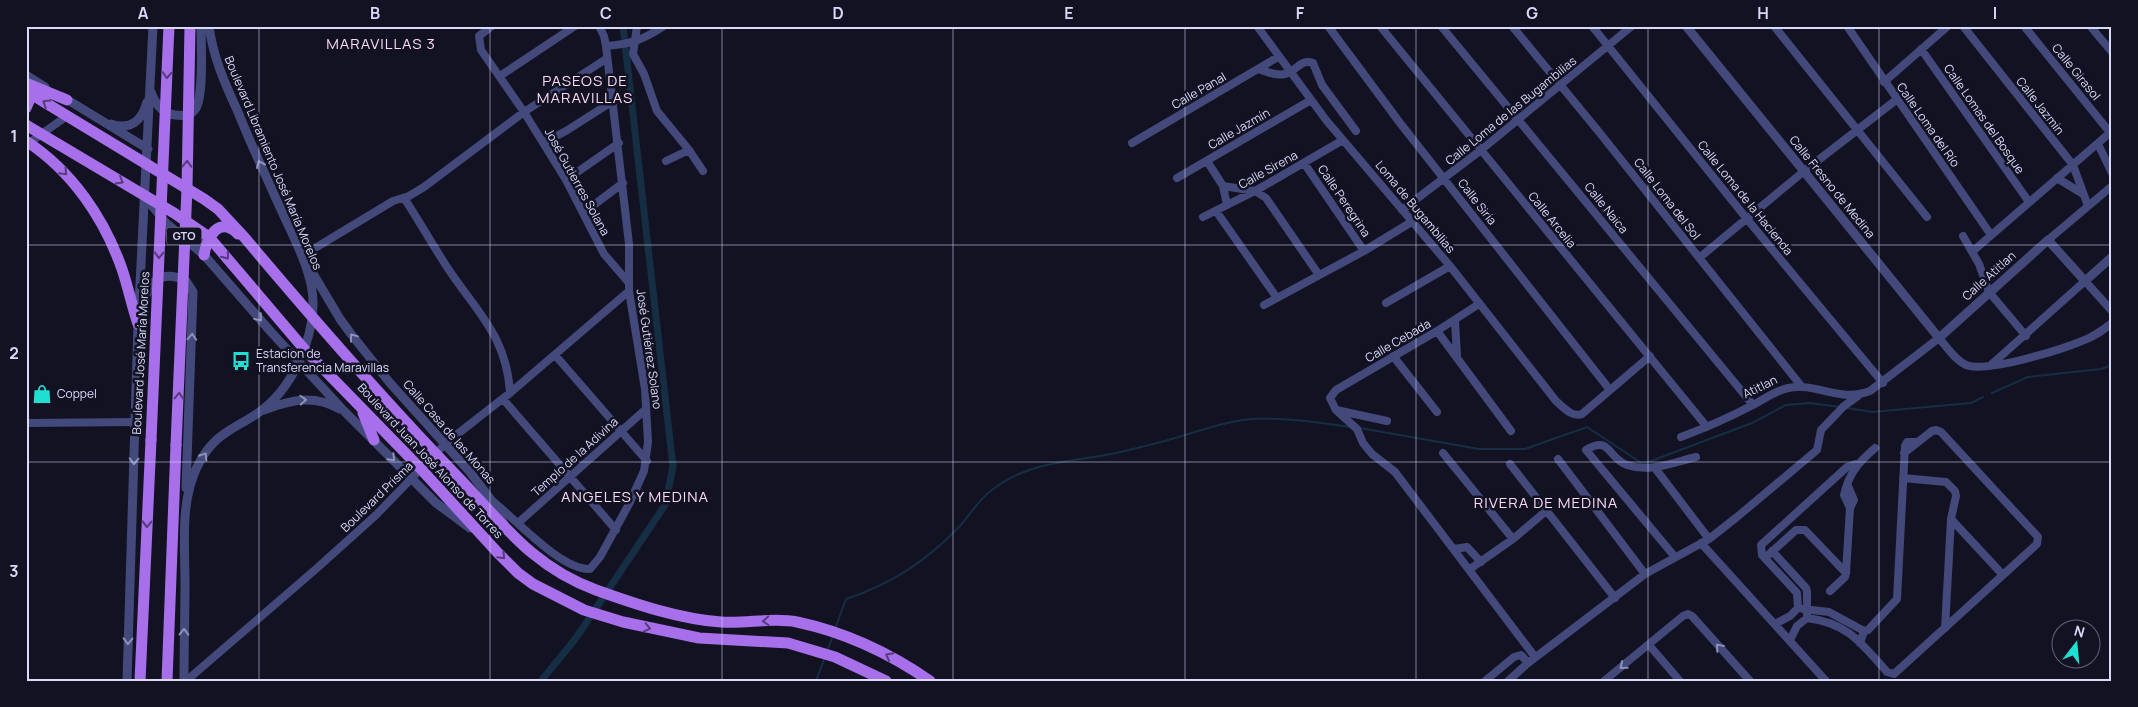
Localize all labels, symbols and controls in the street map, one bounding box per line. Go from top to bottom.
text: A [138,2,149,24]
text: B [370,2,380,24]
text: C [600,2,612,24]
text: D [832,2,844,24]
text: E [1064,2,1074,24]
text: F [1296,2,1305,24]
text: G [1526,2,1538,24]
text: H [1757,2,1769,24]
text: I [1993,2,1997,24]
district label: MARAVILLAS 3 [326,33,436,54]
street label: Calle Girasol [2048,40,2105,104]
street label: Calle Loma de las Bugambilias [1441,52,1580,169]
street label: Boulevard Libramiento José María Morelos [221,53,326,272]
street label: Calle Lomas del Bosque [1940,60,2029,177]
street label: Calle Panal [1168,68,1229,113]
district label: PASEOS DE MARAVILLAS [537,70,633,108]
one-way arrow [161,71,172,79]
street label: Calle Jazmín [2012,73,2068,138]
street label: Calle Loma del Río [1893,79,1964,170]
one-way arrow [43,100,52,110]
street label: Calle Jazmín [1205,104,1273,153]
text: 1 [10,125,18,147]
street label: José Gutierres Solana [541,125,614,239]
street label: Calle Fresno de Medina [1786,132,1879,242]
street label: Calle Loma de la Hacienda [1694,137,1797,259]
street label: Calle Sirena [1235,146,1300,193]
street label: Calle Loma del Sol [1630,154,1705,243]
street label: Loma de Bugambilias [1372,157,1459,257]
one-way arrow [182,160,192,168]
one-way arrow [255,160,266,169]
street label: Calle Peregrina [1314,161,1375,240]
one-way arrow [58,166,67,175]
one-way arrow [114,175,123,185]
street label: Calle Siria [1454,175,1501,228]
street label: Calle Naica [1581,179,1632,237]
street label: Calle Arcelia [1524,188,1580,251]
road number: GTO [166,228,202,245]
street label: Calle Atitlan [1958,247,2019,304]
one-way arrow [221,250,229,259]
one-way arrow [154,251,165,259]
street label: Boulevard José María Morelos [128,271,153,435]
street label: José Gutiérrez Solano [633,288,666,410]
one-way arrow [253,313,262,322]
street label: Calle Cebada [1362,315,1434,366]
one-way arrow [187,332,198,340]
one-way arrow [350,333,359,342]
text: 2 [9,342,19,364]
place label: Estacion de Transferencia Maravillas [256,345,389,376]
bus stop icon: Estacion de Transferencia Maravillas [230,350,252,372]
street label: Atitlan [1740,371,1780,402]
street label: Calle Casa de las Monas [399,376,499,487]
street label: Boulevard Juan José Alonso de Torres [354,379,507,542]
shop icon: Coppel [31,383,53,405]
place label: Coppel [57,385,97,402]
one-way arrow [173,392,184,400]
one-way arrow [299,394,307,405]
street label: Templo de la Adivina [528,413,622,500]
one-way arrow [197,452,207,461]
one-way arrow [386,452,395,461]
one-way arrow [129,457,140,465]
street label: Boulevard Prisma [337,458,417,536]
district label: ANGELES Y MEDINA [561,486,709,507]
district label: RIVERA DE MEDINA [1474,492,1618,513]
one-way arrow [142,520,152,528]
one-way arrow [496,551,505,560]
text: 3 [9,560,19,582]
one-way arrow [761,615,769,626]
north arrow [2050,620,2100,670]
text: N [2072,621,2087,642]
one-way arrow [642,622,651,633]
one-way arrow [179,628,189,636]
one-way arrow [123,637,133,645]
one-way arrow [1716,643,1725,652]
one-way arrow [885,652,894,662]
one-way arrow [1619,661,1628,670]

